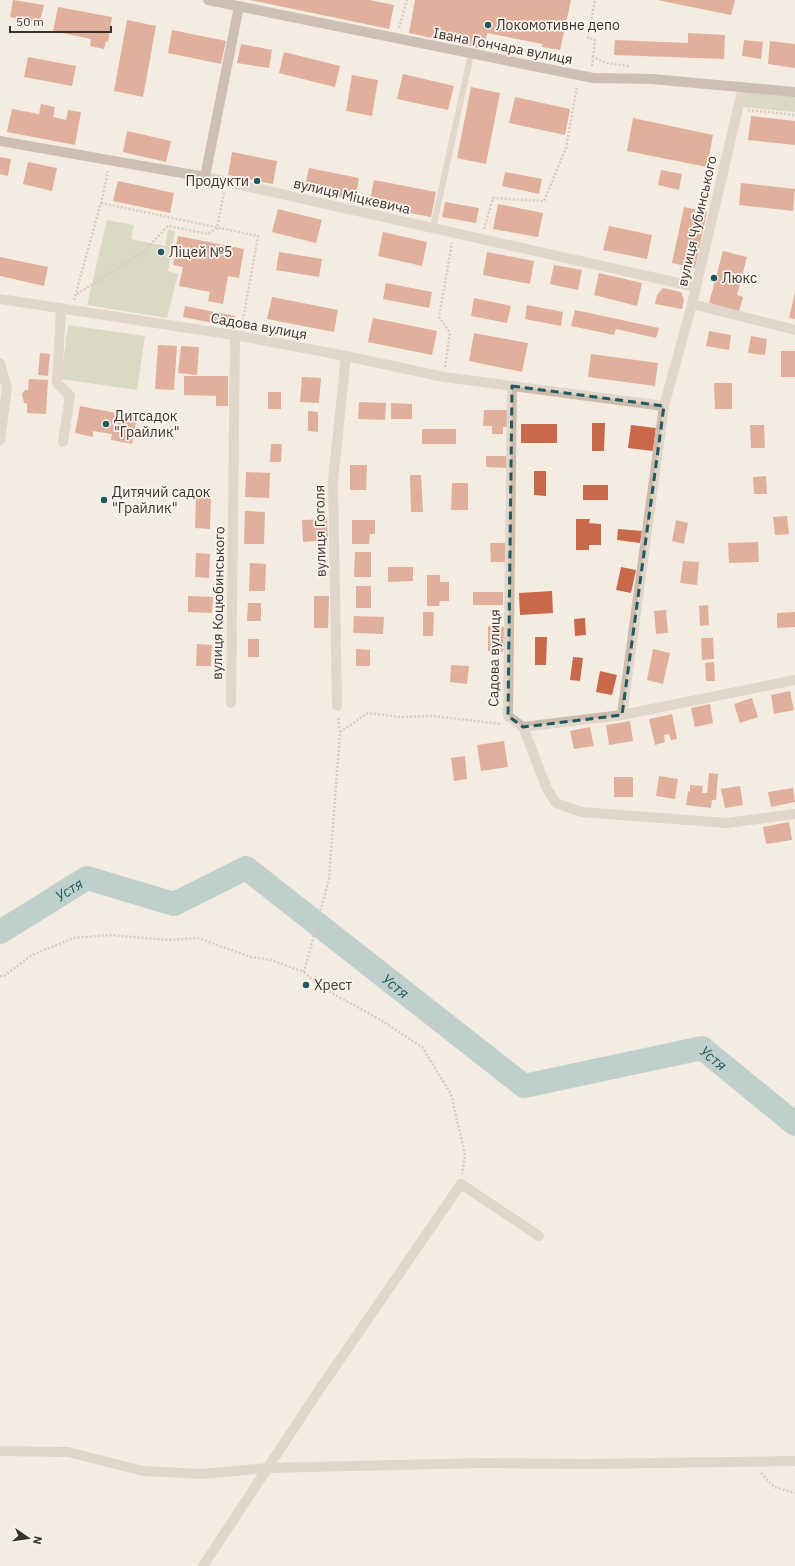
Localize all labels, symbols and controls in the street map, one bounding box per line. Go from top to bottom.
scale bar [10,8,111,34]
text: 50 m [16,14,44,29]
place label: Локомотивне депо [496,16,620,34]
marker: Локомотивне депо [483,20,493,30]
street label: Івана Гончара вулиця [432,24,574,68]
street label: вулиця Чубинського [673,154,721,288]
place label: Продукти [186,172,249,190]
street label: вулиця Міцкевича [292,174,413,218]
marker: Продукти [252,176,262,186]
place label: Ліцей №5 [169,243,232,261]
marker: Ліцей №5 [156,247,166,257]
place label: Люкс [722,269,757,287]
marker: Люкс [709,273,719,283]
street label: Садова вулиця [209,309,309,343]
place label: Дитсадок "Грайлик" [114,407,180,441]
marker: Дитсадок "Грайлик" [101,419,111,429]
place label: Дитячий садок "Грайлик" [112,483,211,517]
street label: вулиця Гоголя [310,485,330,577]
marker: Дитячий садок "Грайлик" [99,495,109,505]
street label: вулиця Коцюбинського [208,526,228,680]
street label: Садова вулиця [484,609,504,707]
water label: Устя [51,873,86,905]
water label: Устя [378,969,413,1002]
place label: Хрест [314,976,352,994]
marker: Хрест [301,980,311,990]
water label: Устя [696,1041,731,1074]
north arrow [8,1518,48,1558]
text: N [30,1535,45,1546]

